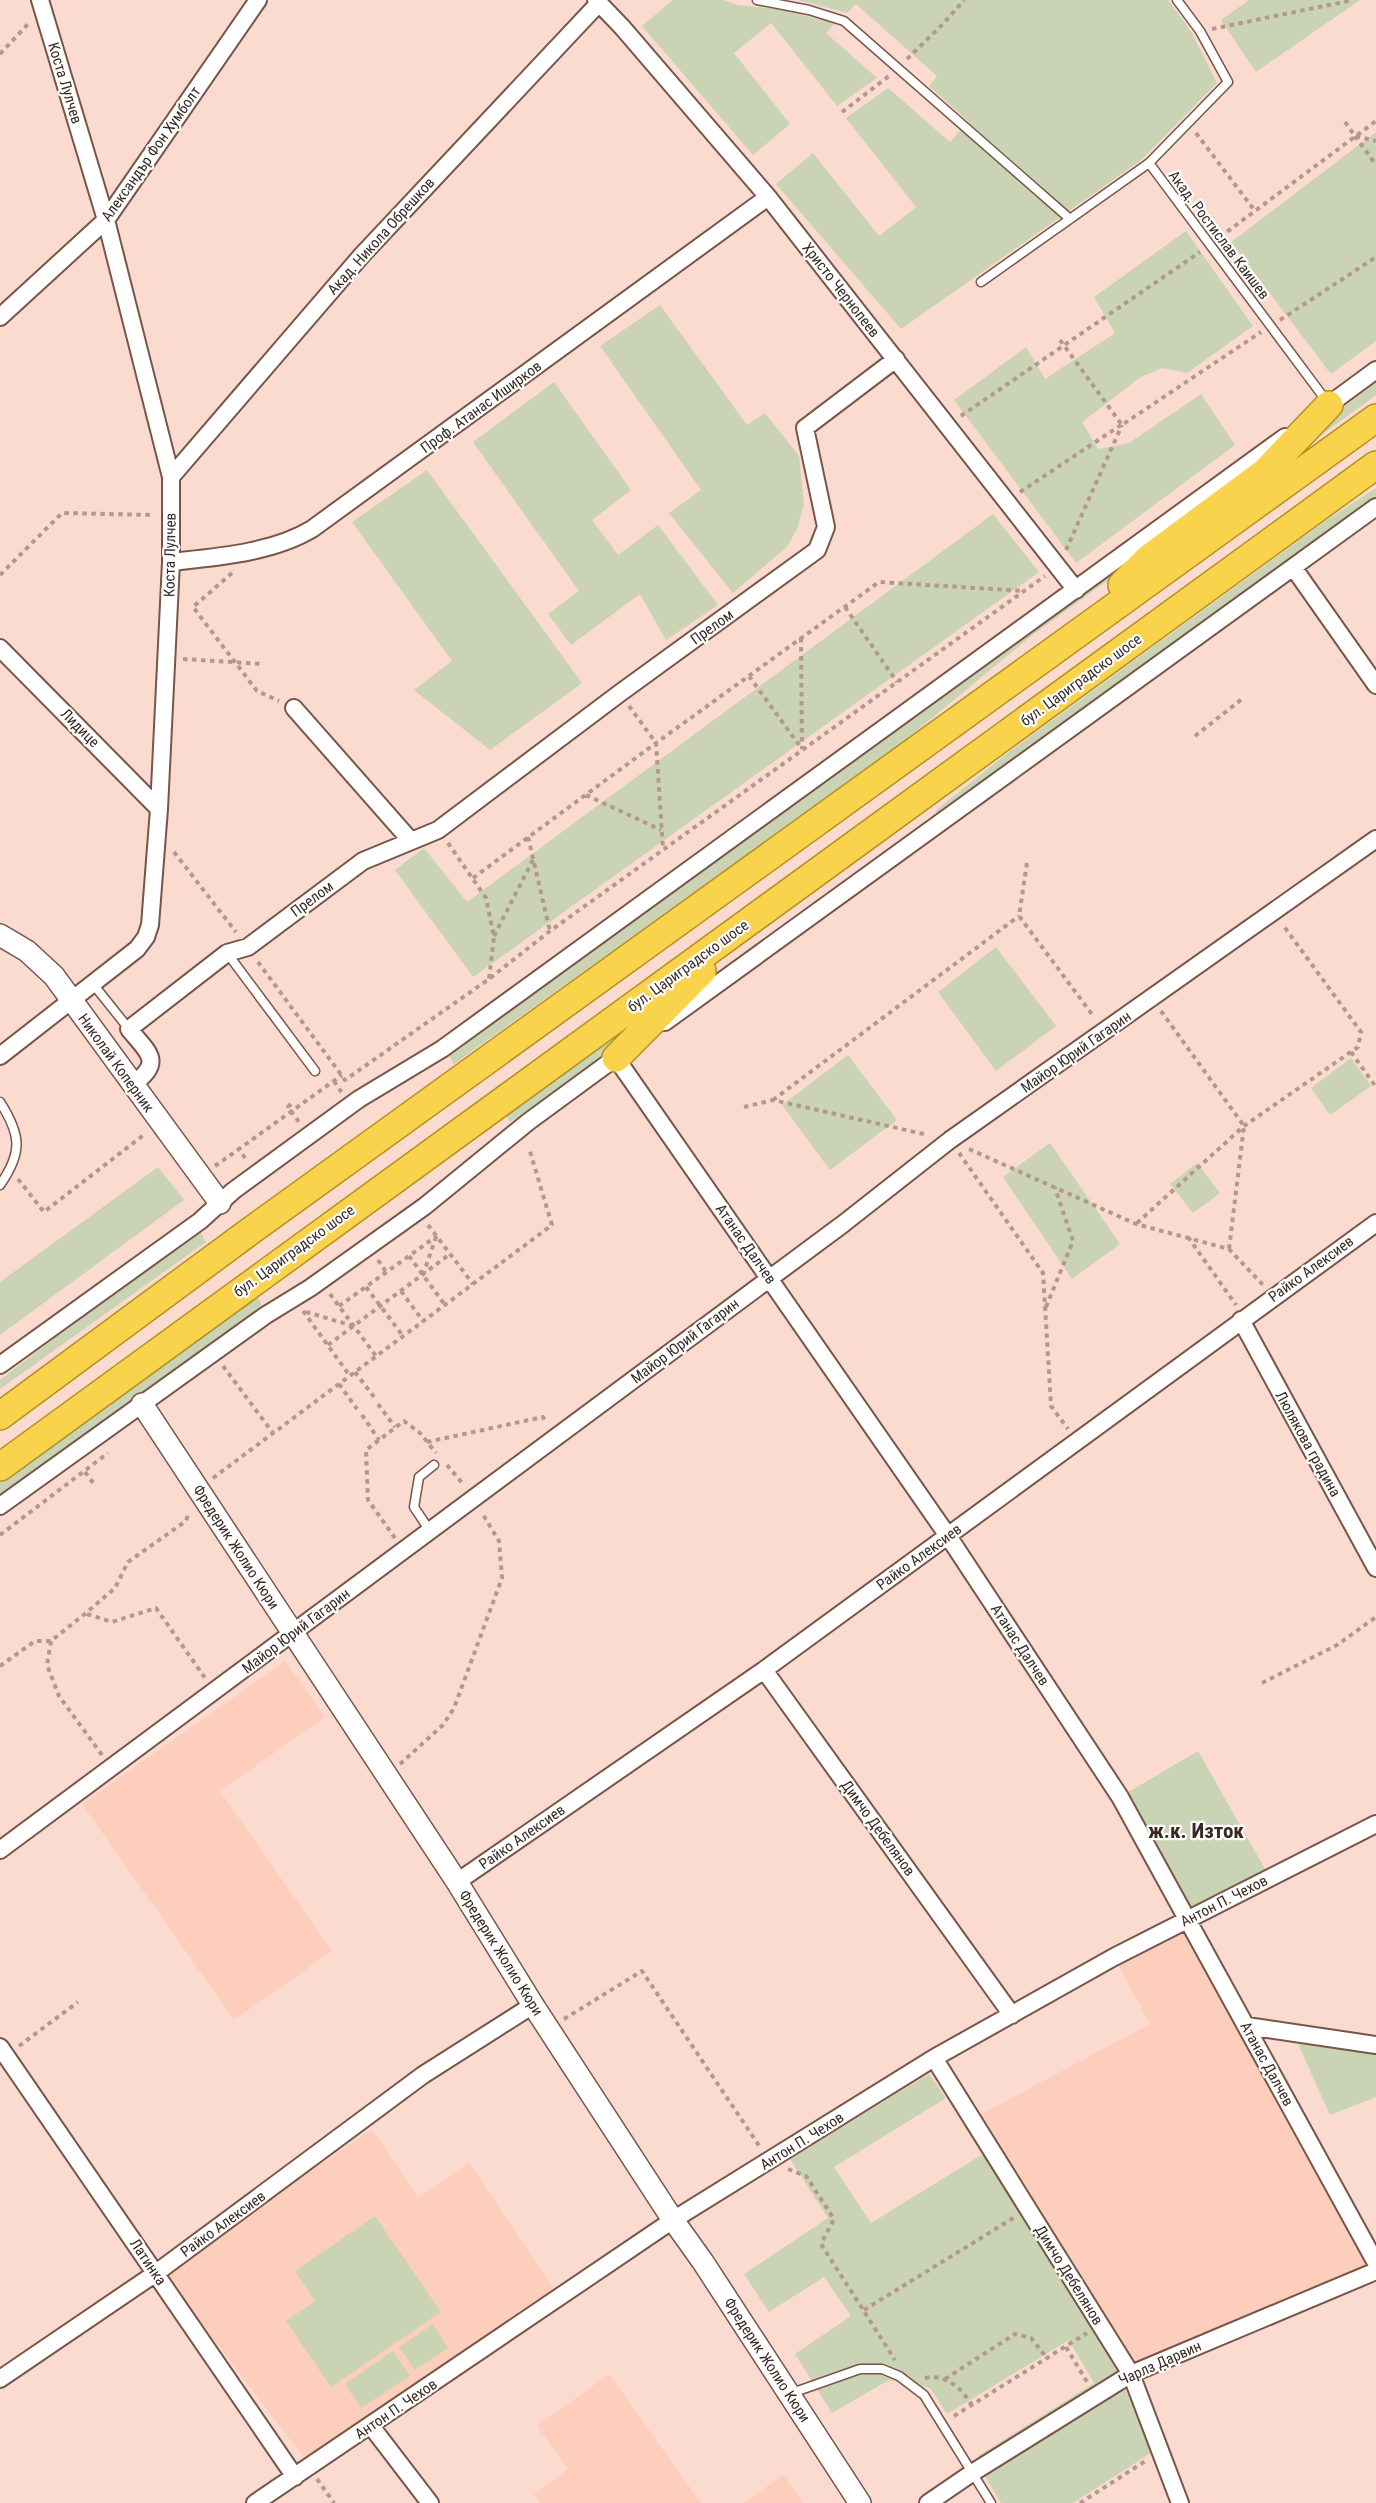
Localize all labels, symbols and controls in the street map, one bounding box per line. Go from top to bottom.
street label: Коста Лулчев [44,40,86,126]
street label: Александър Фон Хумболт [98,83,204,225]
street label: Акад. Ростислав Каишев [1165,167,1273,303]
street label: Акад. Никола Обрешков [324,174,438,298]
street label: Христо Чернопеев [798,239,884,341]
street label: Проф. Атанас Иширков [417,357,545,457]
street label: Коста Лулчев [160,513,180,597]
street label: Прелом [687,605,737,649]
street label: бул. Цариградско шосе [1017,630,1145,730]
street label: Лидице [57,705,103,751]
street label: Прелом [287,877,337,921]
street label: бул. Цариградско шосе [624,916,752,1016]
street label: Майор Юрий Гагарин [1017,1007,1135,1097]
street label: Николай Коперник [74,1010,158,1116]
street label: бул. Цариградско шосе [230,1201,358,1301]
street label: Атанас Далчев [712,1201,780,1287]
street label: Райко Алексиев [1265,1232,1357,1306]
street label: Майор Юрий Гагарин [627,1295,743,1387]
street label: Люлякова градина [1272,1388,1344,1500]
street label: Фредерик Жолио Кюри [189,1481,283,1613]
street label: Райко Алексиев [873,1520,965,1594]
street label: Майор Юрий Гагарин [238,1585,354,1677]
street label: Атанас Далчев [987,1601,1053,1689]
street label: Димчо Дебелянов [837,1776,919,1880]
street label: Райко Алексиев [476,1801,568,1873]
district label: ж.к. Изток [1148,1819,1244,1843]
street label: Антон П. Чехов [1177,1871,1271,1931]
street label: Фредерик Жолио Кюри [455,1887,547,2019]
street label: Атанас Далчев [1236,2019,1298,2109]
street label: Антон П. Чехов [757,2108,847,2174]
street label: Райко Алексиев [177,2187,269,2261]
street label: Димчо Дебелянов [1031,2222,1107,2328]
street label: Латинка [126,2235,170,2289]
street label: Фредерик Жолио Кюри [720,2294,814,2426]
street label: Чарлз Дарвин [1116,2337,1204,2389]
street label: Антон П. Чехов [351,2375,441,2443]

